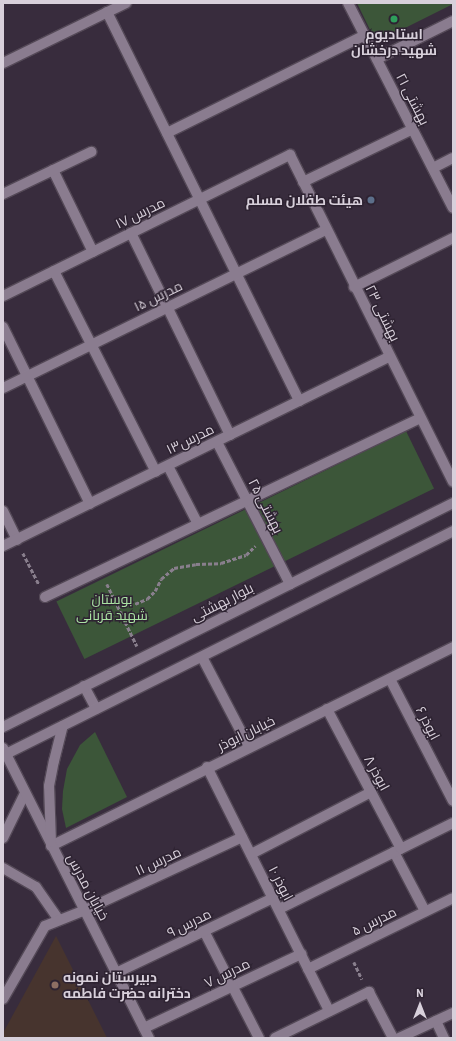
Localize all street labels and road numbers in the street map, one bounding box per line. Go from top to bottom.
street label: بهشتی ۲۱ [393,70,433,128]
street label: مدرس ۱۷ [113,194,167,232]
street label: مدرس ۱۵ [131,277,185,315]
street label: بهشتی ۲۳ [362,282,404,344]
street label: مدرس۱۳ [163,420,217,458]
street label: بهشتی ۲۵ [245,476,287,536]
street label: بلوار بهشتی [188,579,256,625]
street label: ابوذر ۶ [412,703,444,743]
street label: خیابان ابوذر [214,712,278,754]
street label: ابوذر ۸ [361,752,393,794]
street label: مدرس ۱۱ [132,843,184,879]
street label: خیابان مدرس [63,851,113,923]
street label: ابوذر ۱۰ [265,863,297,903]
street label: مدرس ۵ [349,903,399,939]
street label: مدرس ۹ [164,905,214,941]
street label: مدرس ۷ [201,955,253,991]

